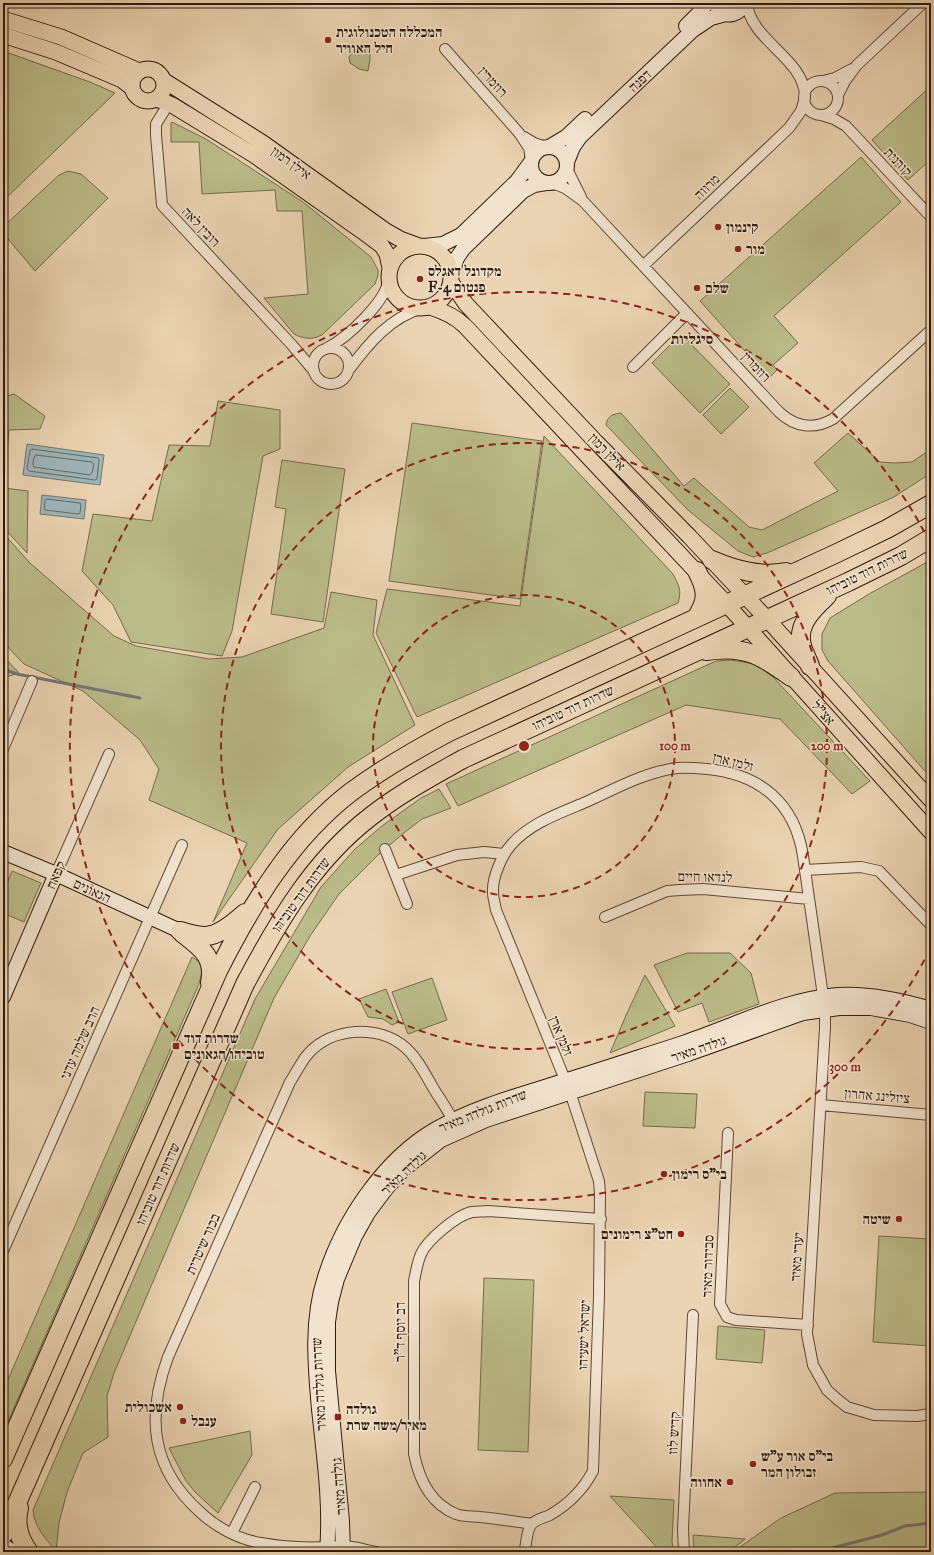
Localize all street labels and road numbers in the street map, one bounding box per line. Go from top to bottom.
street label: רוזמרין [475,63,511,101]
street label: דפנה [625,66,655,96]
street label: אילן רמון [268,143,314,183]
street label: קורנית [880,144,916,180]
street label: מרווה [691,171,723,203]
street label: רובין לאה [178,203,224,251]
street label: רוזמרין [738,348,774,386]
street label: אילן רמון [585,430,629,474]
street label: שדרות דוד טוביהו [823,545,911,599]
street label: שדרות דוד טוביהו [529,681,617,734]
street label: אצ"ל [808,697,838,729]
street label: זלמן ארן [711,749,755,775]
street label: שדרות דוד טוביהו [268,854,334,936]
street label: קפאח [42,858,70,892]
street label: לנדאו חיים [677,868,733,886]
street label: הגאונים [71,875,113,907]
street label: הרב שלמה עדני [56,1004,104,1082]
street label: זלמן ארן [545,1014,577,1058]
street label: גולדה מאיר [669,1032,729,1066]
street label: שדרות גולדה מאיר [436,1085,530,1136]
street label: ציזלינג אהרון [844,1085,911,1107]
street label: שדרות דוד טוביהו [132,1140,184,1228]
street label: גולדה מאיר [377,1147,431,1199]
street label: בכור שיטרית [182,1211,224,1277]
street label: יערי מאיר [787,1232,807,1282]
street label: סבידור מאיר [698,1234,718,1298]
street label: ישראל ישעיהו [574,1299,594,1371]
street label: דב יוסף ד"ר [392,1302,409,1362]
street label: שדרות גולדה מאיר [308,1336,330,1431]
street label: קדיש לוז [664,1411,684,1455]
street label: גולדה מאיר [328,1456,350,1515]

